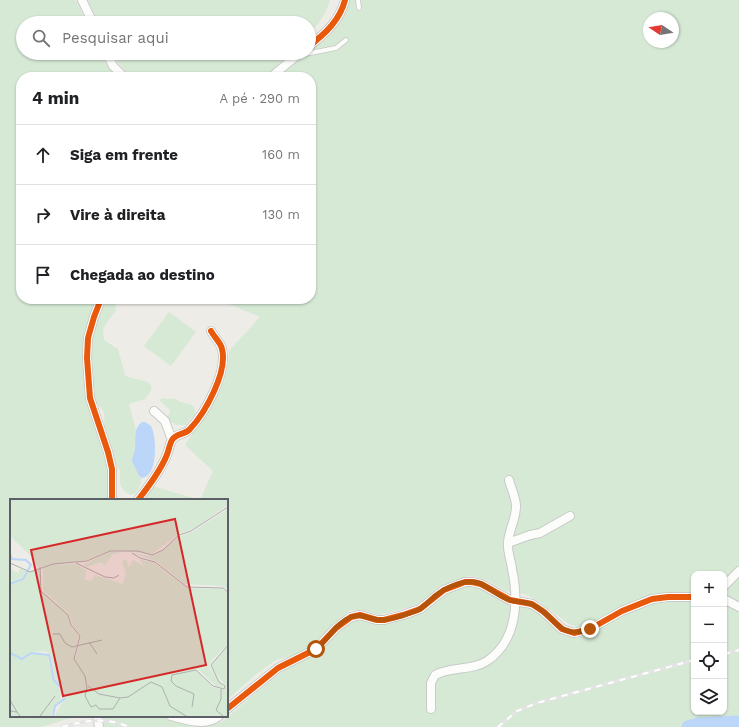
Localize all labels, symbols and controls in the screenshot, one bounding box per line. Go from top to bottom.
north arrow [643,12,679,48]
search box [16,16,316,60]
icon: search [30,27,52,49]
text: Pesquisar aqui [62,29,169,47]
text: 4 min [32,88,79,108]
text: A pé · 290 m [220,91,300,106]
icon: ahead [32,144,54,166]
text: Siga em frente [70,146,178,164]
text: 160 m [262,147,300,162]
icon: right [32,204,54,226]
text: Vire à direita [70,206,165,224]
text: 130 m [262,207,300,222]
icon: arrive [32,264,54,286]
text: Chegada ao destino [70,266,215,284]
inset map [10,499,228,717]
map controls [691,571,727,715]
button: + [691,571,727,607]
button: − [691,607,727,643]
route end [581,620,599,638]
route start [307,640,325,658]
button: locate [691,643,727,679]
button: layers [691,679,727,715]

